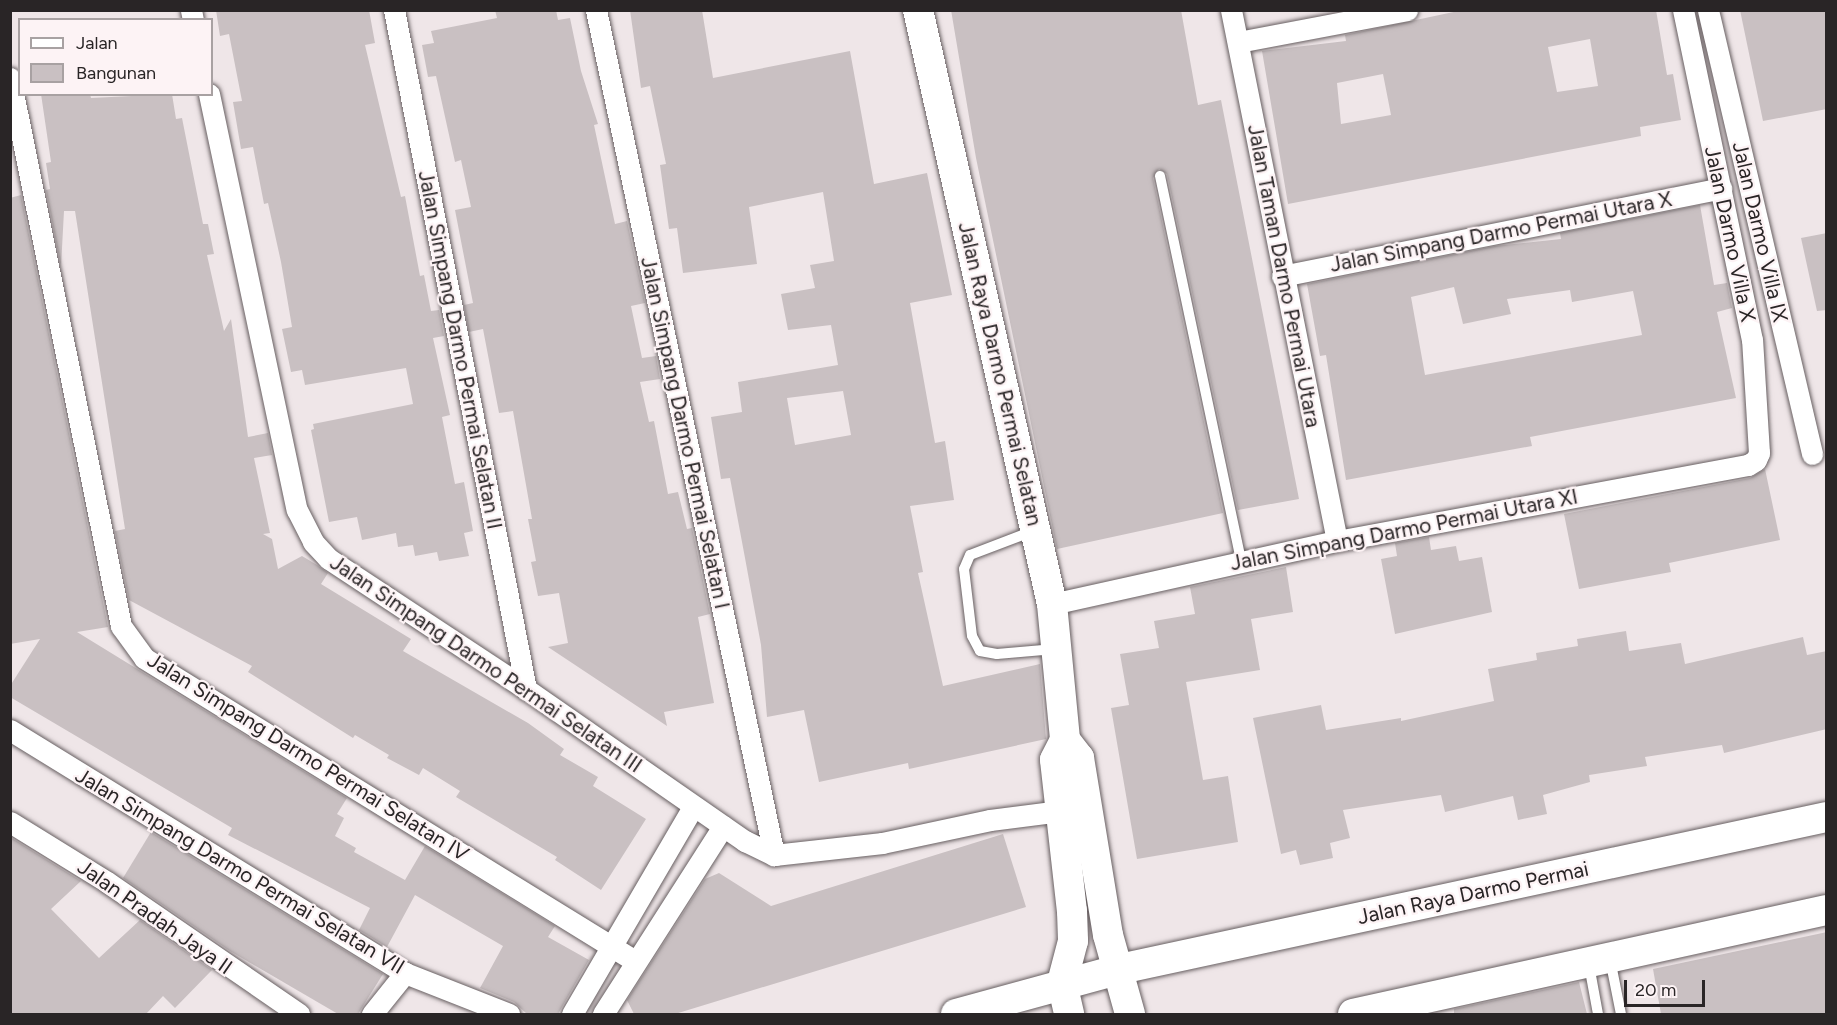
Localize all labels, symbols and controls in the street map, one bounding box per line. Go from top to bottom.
legend [18,18,213,96]
text: Jalan [76,32,118,54]
text: Bangunan [76,62,156,84]
street label: Jalan Taman Darmo Permai Utara [1242,122,1326,430]
street label: Jalan Darmo Villa IX [1727,139,1793,325]
street label: Jalan Darmo Villa X [1699,144,1761,324]
street label: Jalan Simpang Darmo Permai Selatan II [413,168,507,532]
street label: Jalan Simpang Darmo Permai Utara X [1328,186,1674,278]
street label: Jalan Raya Darmo Permai Selatan [953,220,1047,528]
street label: Jalan Simpang Darmo Permai Selatan I [635,255,735,611]
street label: Jalan Simpang Darmo Permai Utara XI [1228,484,1580,576]
street label: Jalan Simpang Darmo Permai Selatan III [325,550,647,778]
street label: Jalan Simpang Darmo Permai Selatan IV [143,647,473,867]
street label: Jalan Simpang Darmo Permai Selatan VII [71,762,409,980]
street label: Jalan Pradah Jaya II [73,854,237,980]
street label: Jalan Raya Darmo Permai [1355,856,1591,930]
scale bar [1627,968,1708,1006]
text: 20 m [1635,979,1676,1001]

